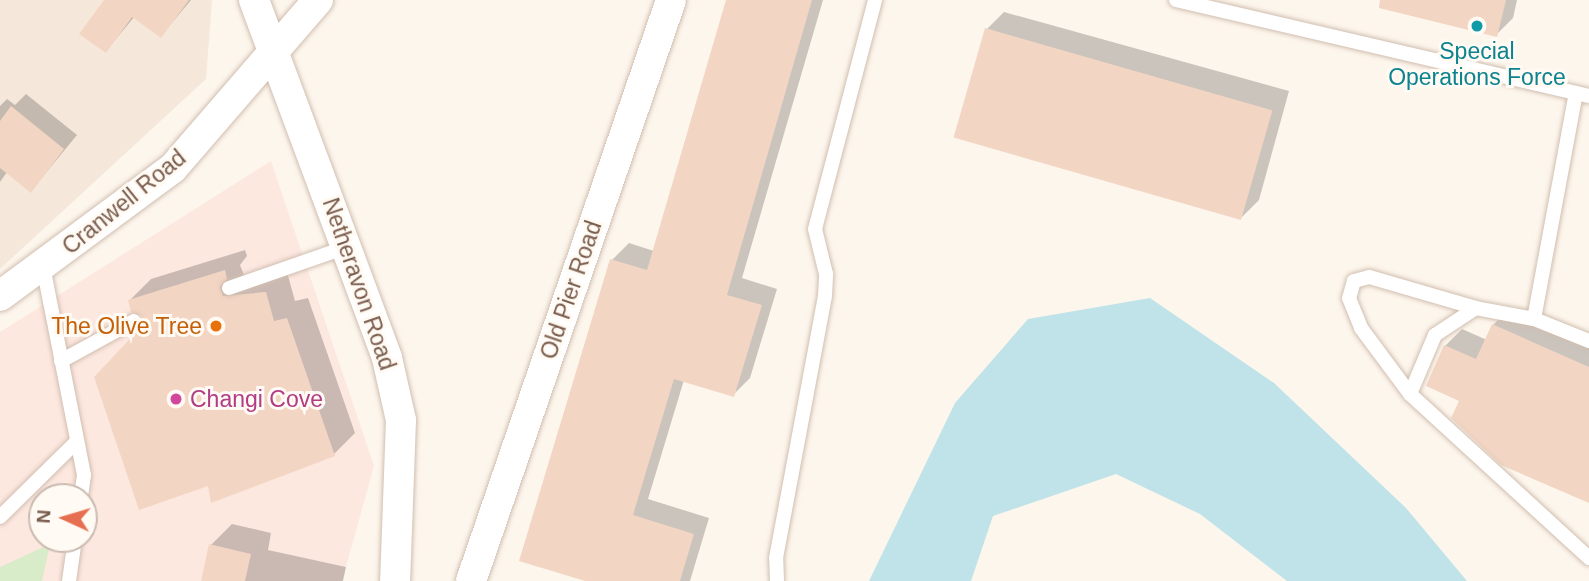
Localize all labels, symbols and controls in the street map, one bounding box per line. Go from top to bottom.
marker: Special Operations Force [1469,18,1485,34]
place label: Special Operations Force [1388,37,1566,91]
street label: Cranwell Road [57,144,191,260]
street label: Netheravon Road [317,194,401,374]
street label: Old Pier Road [534,217,608,363]
place label: The Olive Tree [51,312,202,340]
marker: The Olive Tree [208,318,224,334]
place label: Changi Cove [190,385,323,413]
marker: Changi Cove [168,391,184,407]
north arrow [28,483,98,553]
text: N [33,509,55,524]

